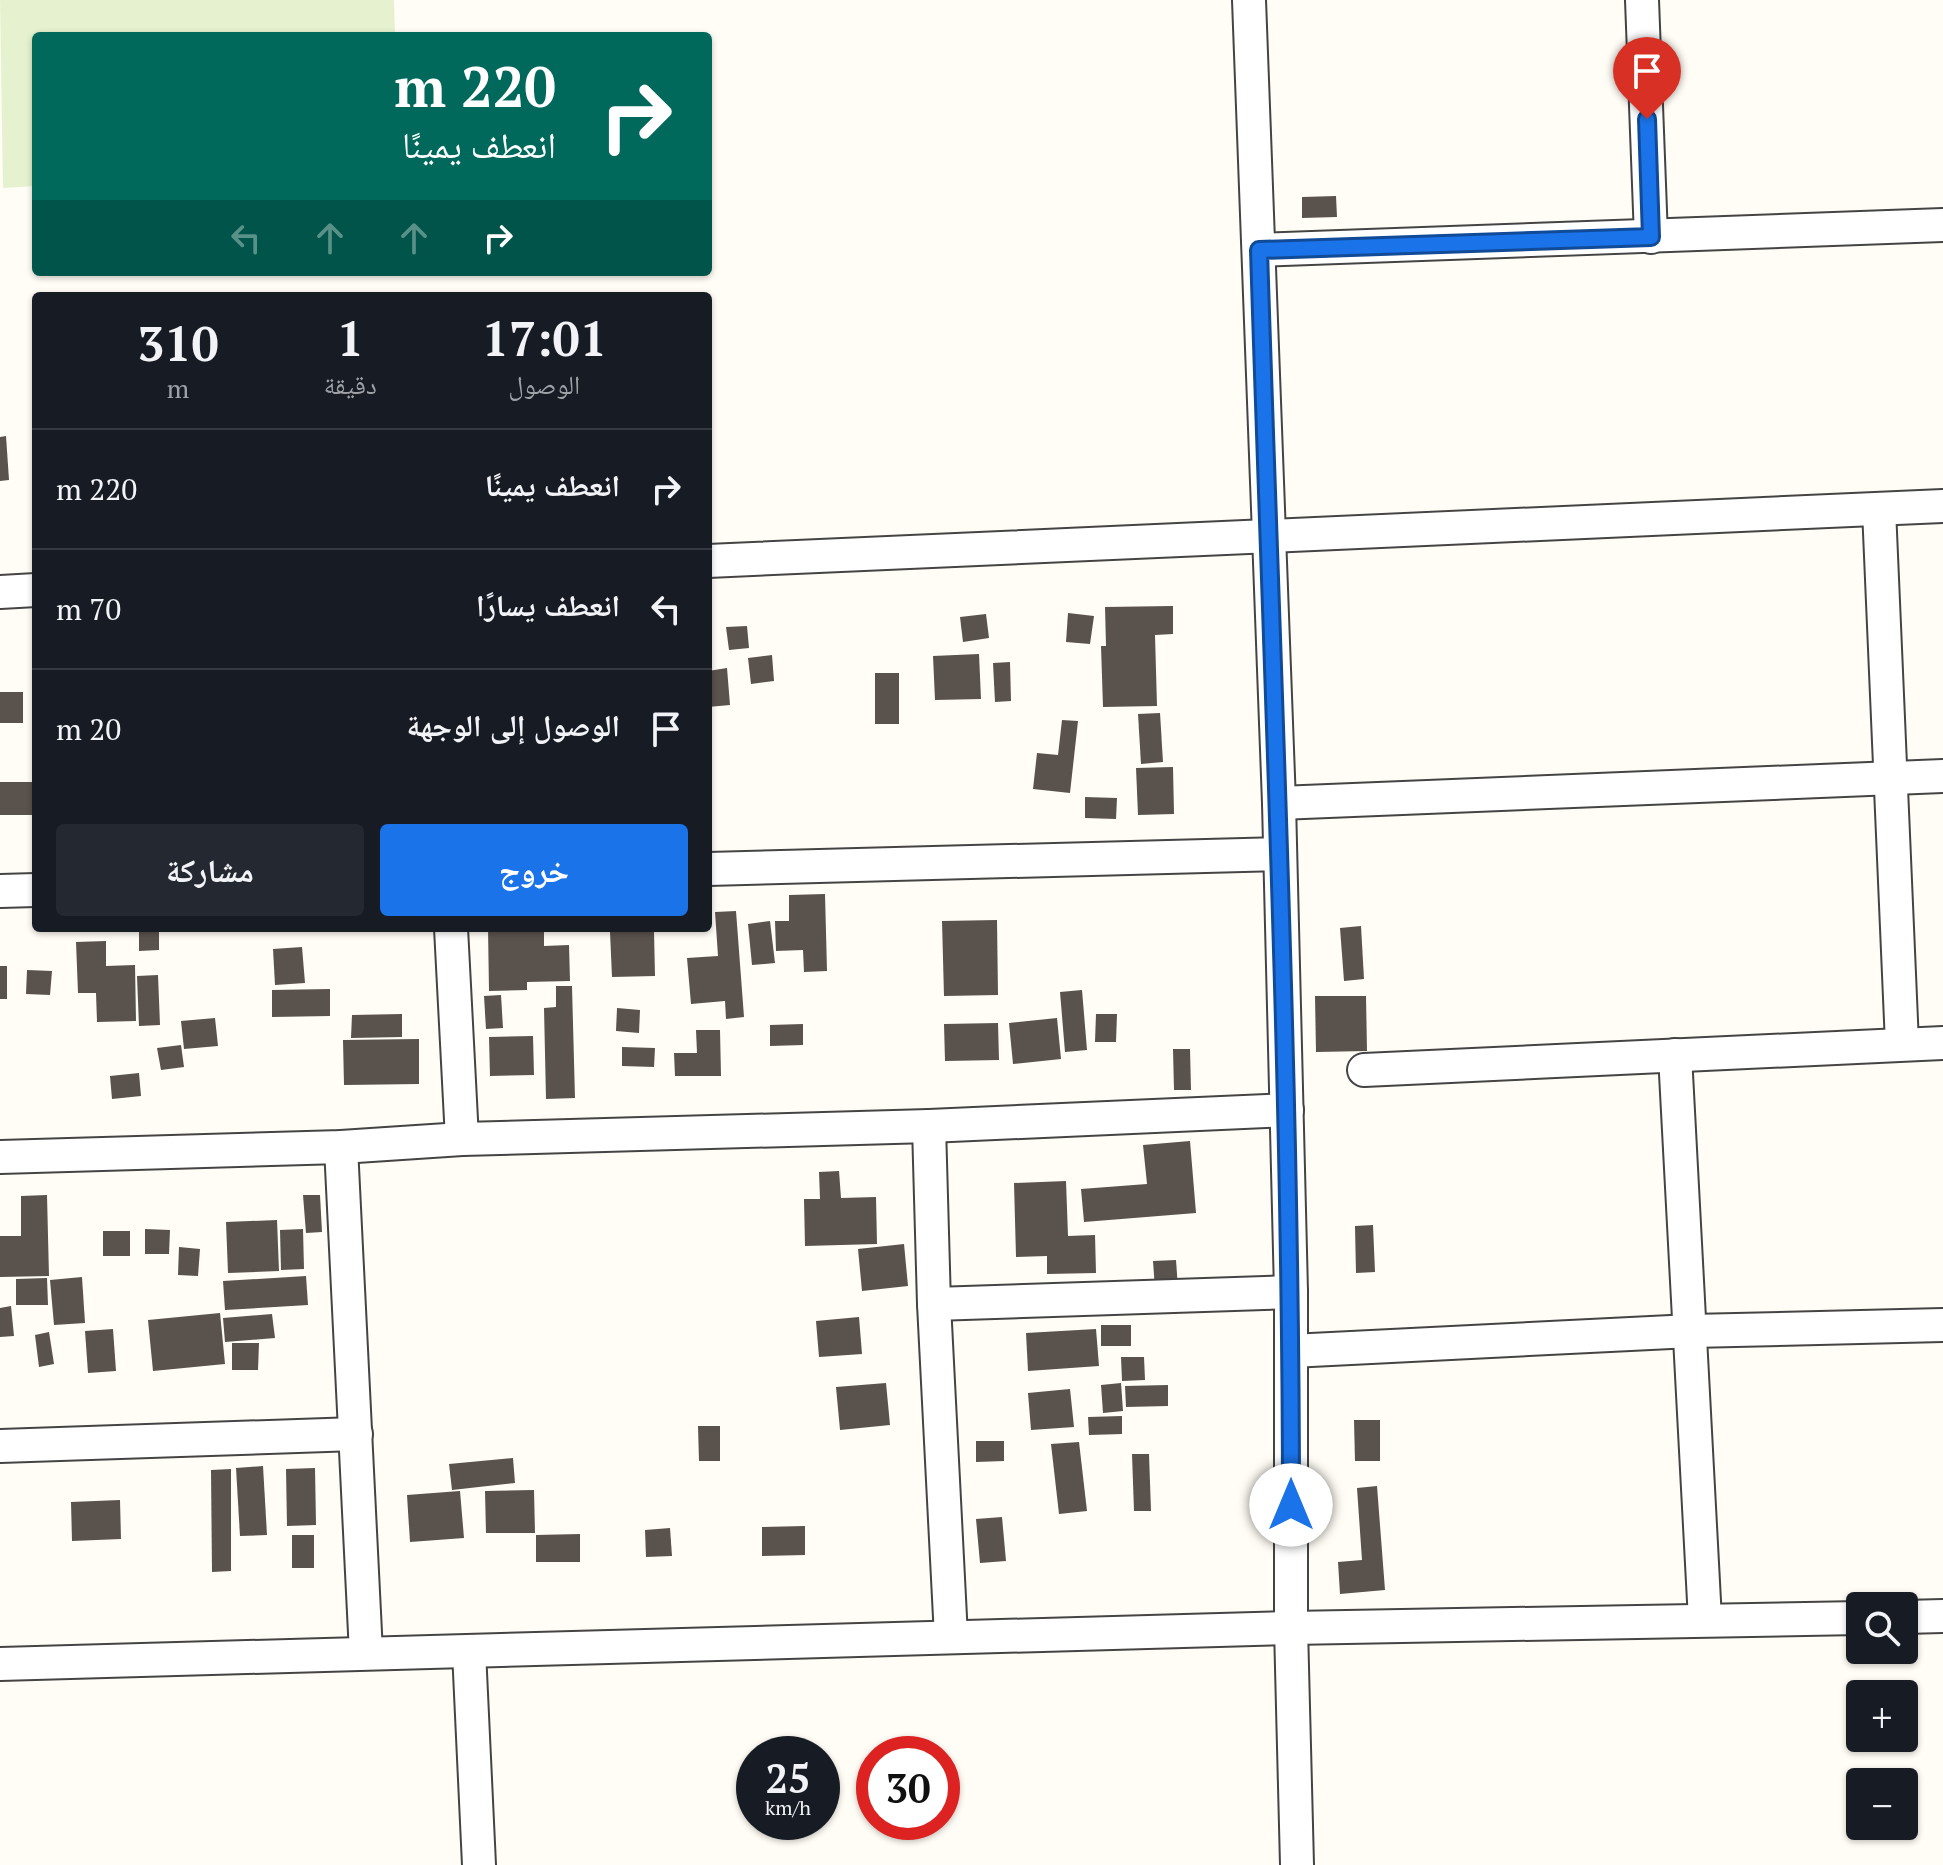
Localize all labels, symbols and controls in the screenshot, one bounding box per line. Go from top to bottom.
pin [1613,37,1681,119]
text: 220 m [394,49,556,123]
icon: arrive [1625,49,1669,93]
icon: right [584,64,688,168]
text: انعطف يمينًا [402,121,556,168]
icon: left [224,216,268,260]
icon: ahead [308,216,352,260]
icon: ahead [392,216,436,260]
icon: right [476,216,520,260]
text: 1 [337,306,364,370]
text: 17:01 [482,306,607,370]
text: 310 [137,311,219,375]
text: دقيقة [324,367,377,401]
text: الوصول [508,367,580,401]
text: m [167,371,189,405]
text: انعطف يمينًا [485,465,620,505]
icon: right [644,467,688,511]
text: 220 m [56,469,137,509]
text: انعطف يسارًا [476,585,620,625]
icon: left [644,587,688,631]
text: 70 m [56,589,121,629]
text: الوصول إلى الوجهة [407,705,620,745]
icon: arrive [644,707,688,751]
text: 20 m [56,709,121,749]
button: مشاركة [56,824,364,916]
button: خروج [380,824,688,916]
position arrow [1249,1463,1333,1547]
map controls [1846,1592,1918,1840]
button: search [1846,1592,1918,1664]
button: + [1846,1680,1918,1752]
speed limit sign: 30 [856,1736,960,1840]
text: 25 [765,1751,811,1804]
button: − [1846,1768,1918,1840]
text: km/h [765,1794,811,1821]

